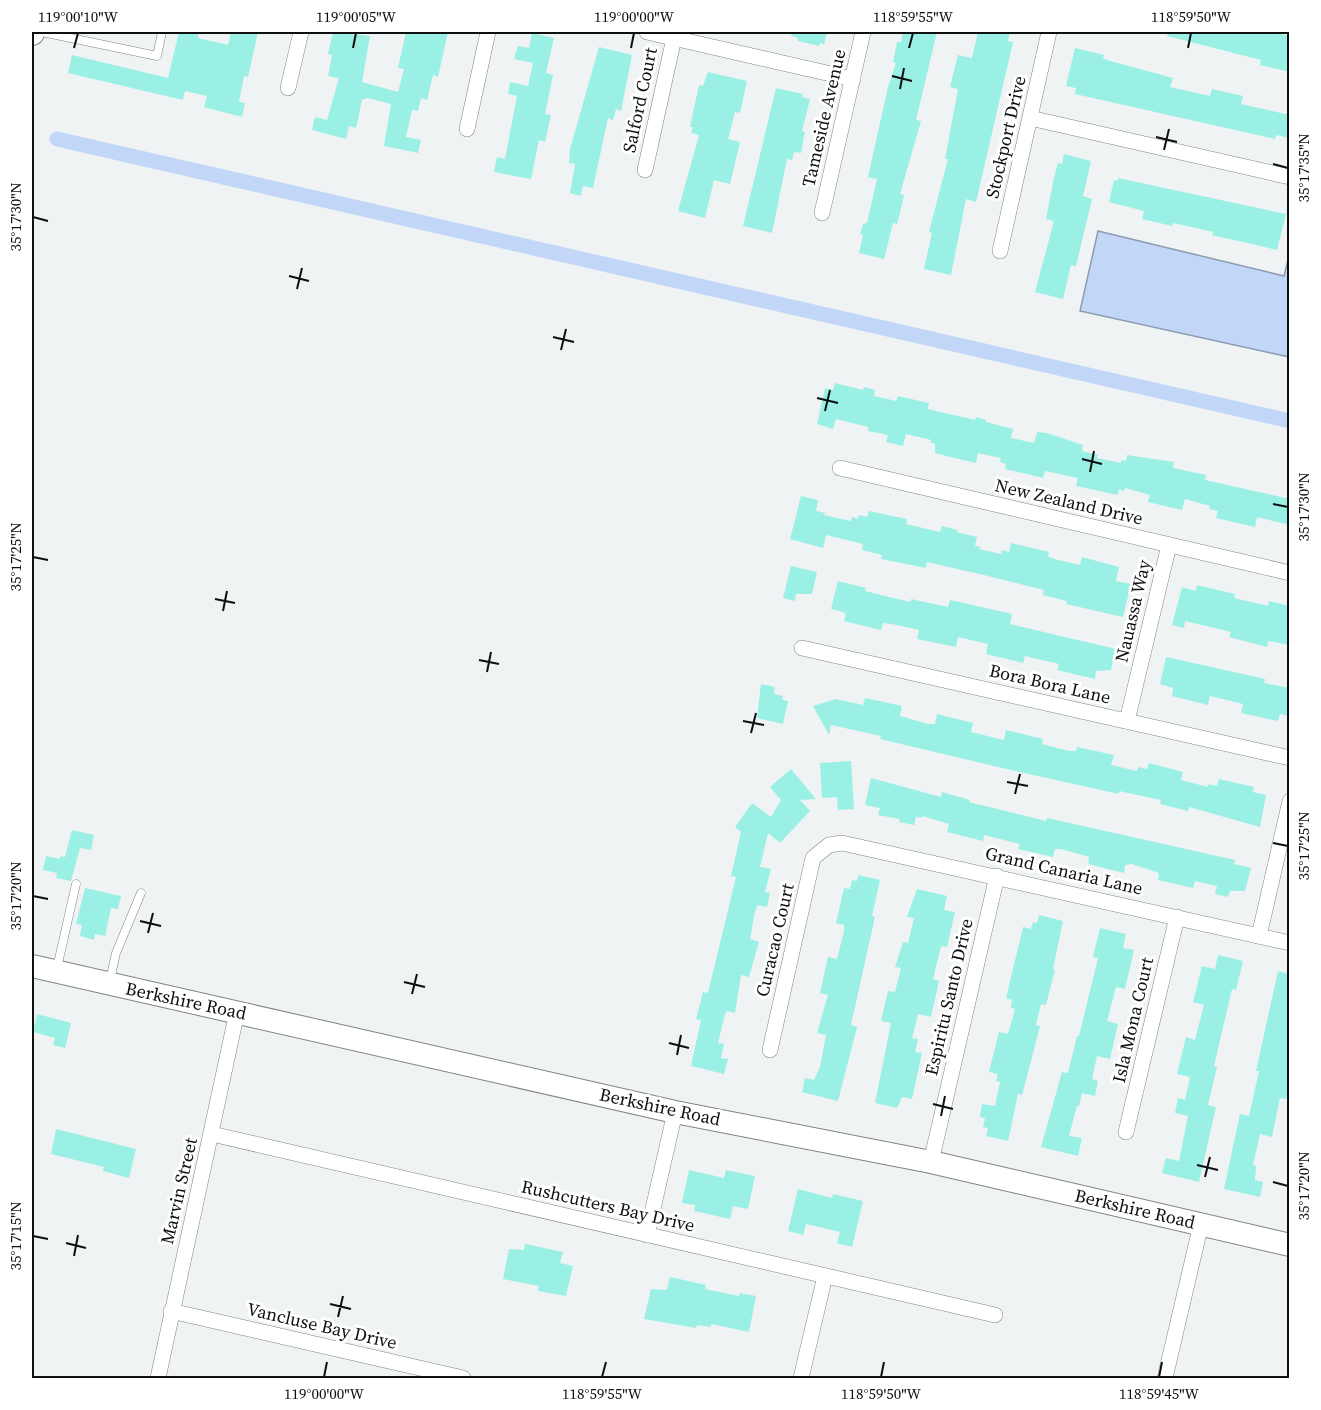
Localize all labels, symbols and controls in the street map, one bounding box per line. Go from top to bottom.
text: 119°00'10"W [38,6,119,27]
text: 119°00'05"W [316,6,397,27]
text: 119°00'00"W [594,6,675,27]
text: 118°59'55"W [873,6,954,27]
text: 118°59'50"W [1151,6,1232,27]
street label: Salford Court [616,45,663,155]
street label: Tameside Avenue [796,47,851,189]
street label: Stockport Drive [979,73,1032,200]
text: 35°17'35"N [1293,133,1314,203]
text: 35°17'30"N [5,182,26,252]
street label: New Zealand Drive [993,472,1145,531]
text: 35°17'30"N [1293,472,1314,542]
text: 35°17'25"N [5,522,26,592]
street label: Nauassa Way [1109,556,1157,665]
street label: Bora Bora Lane [987,657,1113,710]
text: 35°17'25"N [1293,811,1314,881]
street label: Grand Canaria Lane [983,840,1145,901]
text: 35°17'20"N [5,861,26,931]
street label: Curacao Court [749,881,800,999]
street label: Espiritu Santo Drive [918,916,979,1078]
street label: Isla Mona Court [1106,955,1159,1085]
street label: Berkshire Road [123,975,249,1026]
street label: Berkshire Road [597,1081,723,1132]
street label: Marvin Street [154,1135,203,1247]
text: 35°17'20"N [1293,1151,1314,1221]
street label: Rushcutters Bay Drive [519,1173,697,1238]
street label: Berkshire Road [1072,1182,1198,1235]
text: 35°17'15"N [5,1201,26,1271]
street label: Vancluse Bay Drive [245,1296,400,1355]
text: 119°00'00"W [284,1383,365,1404]
text: 118°59'55"W [562,1383,643,1404]
text: 118°59'50"W [841,1383,922,1404]
text: 118°59'45"W [1119,1383,1200,1404]

